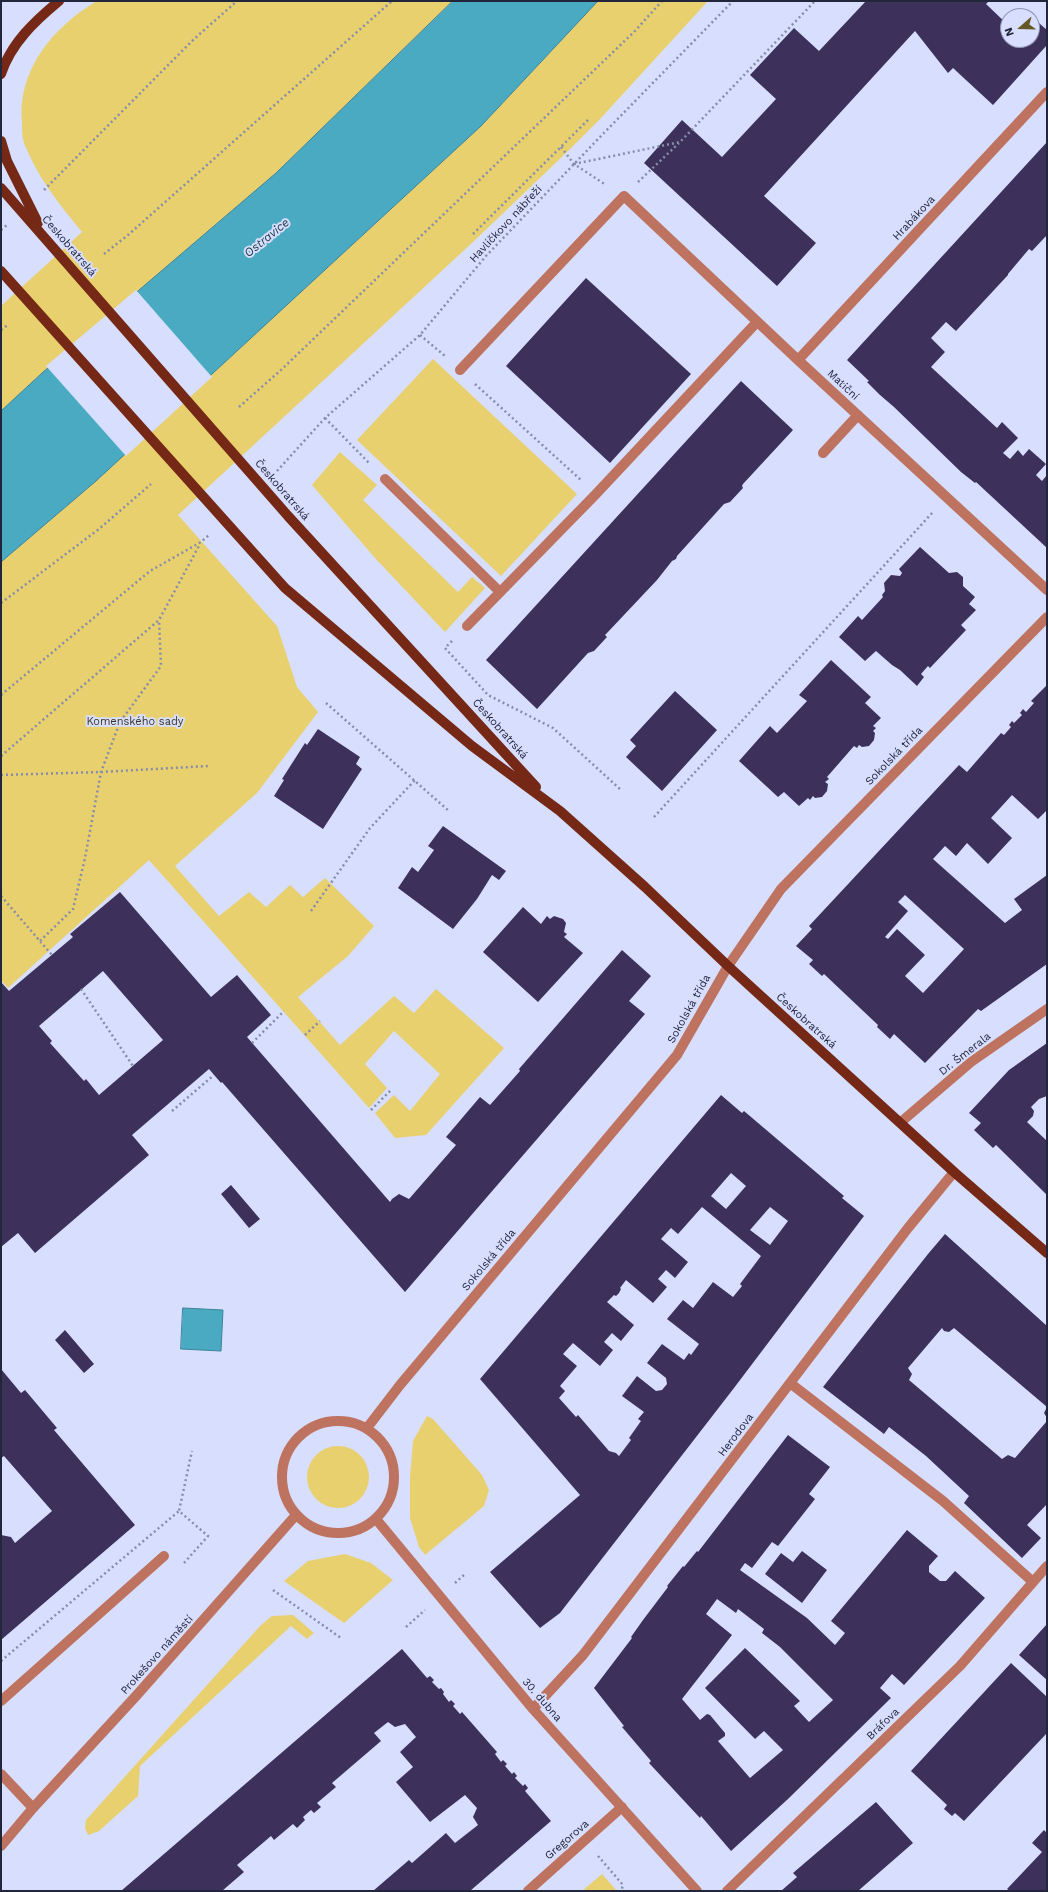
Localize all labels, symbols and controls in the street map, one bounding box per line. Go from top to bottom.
north arrow [1000,8,1040,48]
text: N [1002,26,1017,38]
street label: Havlíčkovo nábřeží [467,183,545,265]
street label: Hrabákova [890,193,938,243]
street label: Českobratrská [39,213,99,279]
water label: Ostravice [242,215,292,261]
street label: Matiční [824,367,862,403]
street label: Českobratrská [252,457,312,523]
street label: Českobratrská [469,696,531,762]
park label: Komenského sady [87,715,183,729]
street label: Sokolská třída [863,724,925,788]
street label: Sokolská třída [665,972,713,1046]
street label: Českobratrská [773,990,839,1052]
street label: Dr. Šmerala [936,1030,994,1078]
street label: Sokolská třída [459,1226,519,1294]
street label: Herodova [716,1411,756,1459]
street label: Prokešovo náměstí [118,1613,196,1697]
street label: 30. dubna [520,1676,564,1724]
street label: Bráfova [864,1705,902,1743]
street label: Gregorova [542,1817,592,1863]

